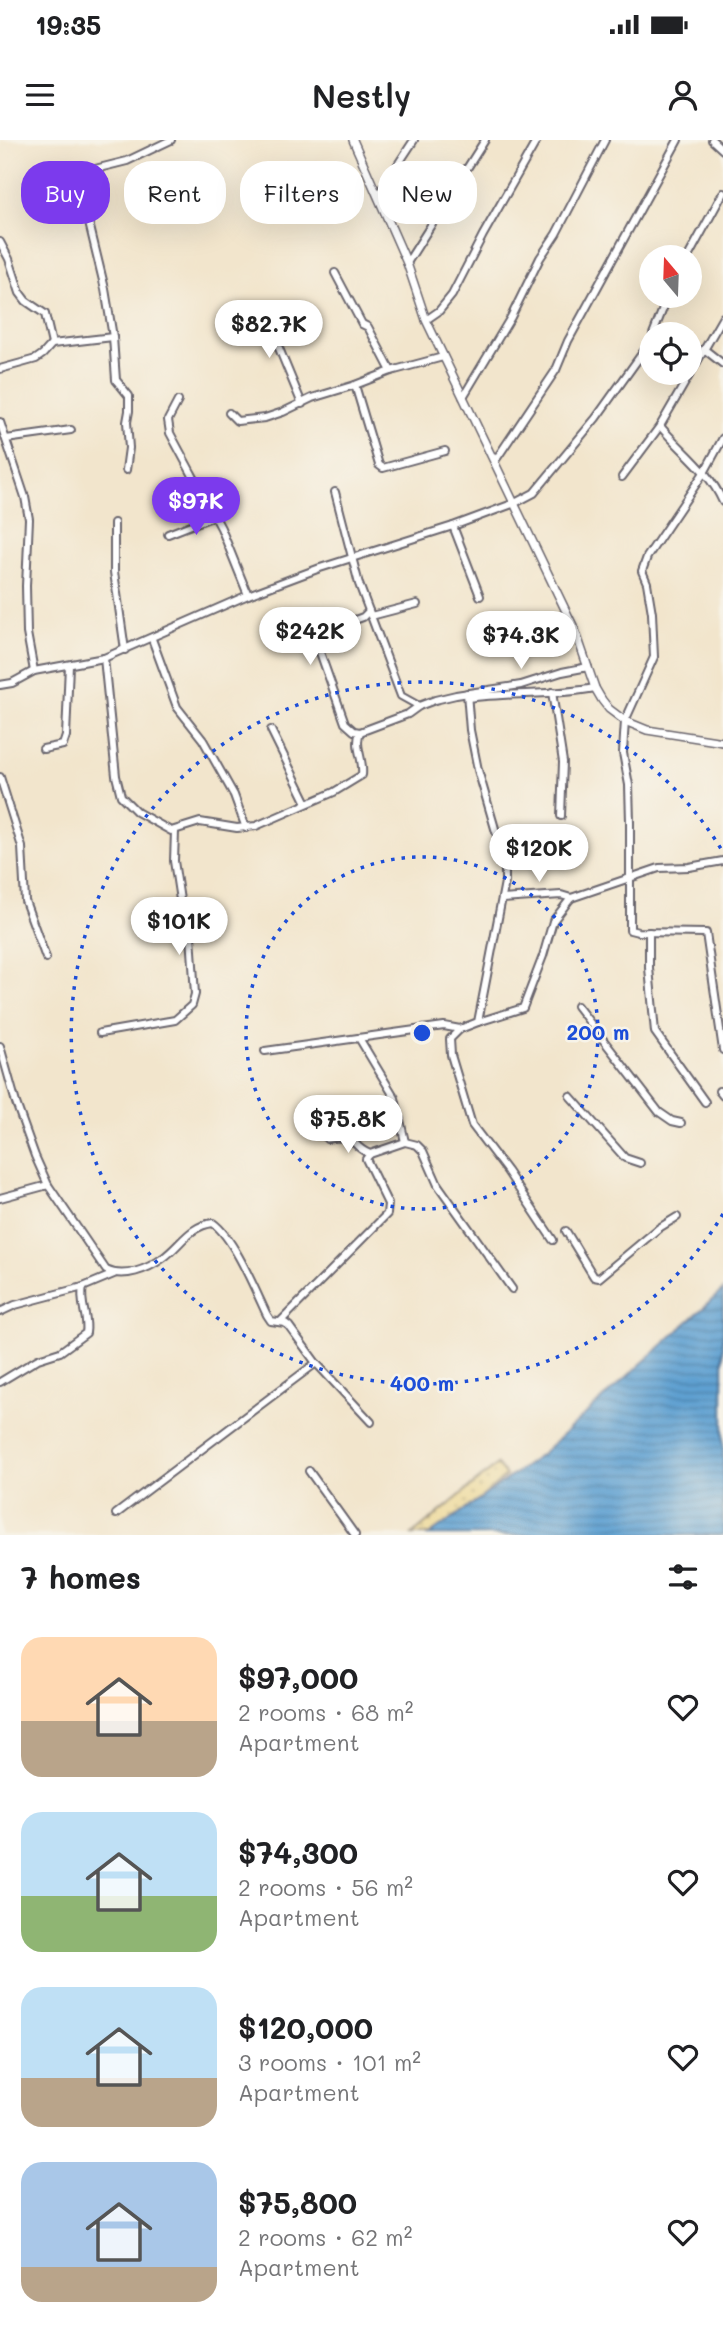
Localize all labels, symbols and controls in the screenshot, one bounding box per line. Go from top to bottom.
text: 19:35 [35,8,101,42]
text: Nestly [312,74,411,116]
icon: menu [21,76,59,114]
icon: person [664,76,702,114]
chip: Buy [21,161,110,224]
chip: Rent [124,161,226,224]
chip: Filters [240,161,364,224]
chip: New [378,161,477,224]
north arrow [639,245,702,308]
map controls [639,245,702,385]
pin: $82.7K [212,300,326,360]
text: $82.7K [231,308,307,338]
button: locate [639,322,702,385]
pin: $97K [155,478,237,537]
text: $97K [168,485,224,515]
pin: $242K [261,608,359,667]
pin: $74.3K [464,612,578,671]
text: $242K [275,615,345,645]
text: $74.3K [482,619,560,649]
pin: $120K [490,824,588,884]
text: $120K [505,832,573,862]
pin: $101K [130,898,228,957]
text: $101K [147,905,211,935]
text: 200 m [567,1018,629,1045]
centre of rings [410,1021,434,1045]
pin: $75.8K [291,1096,405,1155]
text: $75.8K [310,1103,386,1133]
text: 400 m [390,1369,454,1396]
text: 7 homes [21,1557,141,1597]
icon: filters [664,1558,702,1596]
text: $97,000 [238,1657,358,1697]
icon: home [77,1665,161,1749]
icon: heart [664,1688,702,1726]
text: 2 rooms · 68 m² [238,1697,413,1727]
text: Apartment [238,1727,360,1757]
text: $74,300 [238,1832,358,1872]
icon: home [77,1840,161,1924]
icon: heart [664,1863,702,1901]
text: 2 rooms · 56 m² [238,1872,413,1902]
text: Apartment [238,1902,360,1932]
text: $120,000 [238,2007,373,2047]
icon: home [77,2015,161,2099]
icon: heart [664,2038,702,2076]
text: 3 rooms · 101 m² [238,2047,421,2077]
text: Apartment [238,2077,360,2107]
text: $75,800 [238,2182,357,2222]
icon: home [77,2190,161,2274]
icon: heart [664,2213,702,2251]
text: 2 rooms · 62 m² [238,2222,412,2252]
text: Apartment [238,2252,360,2282]

